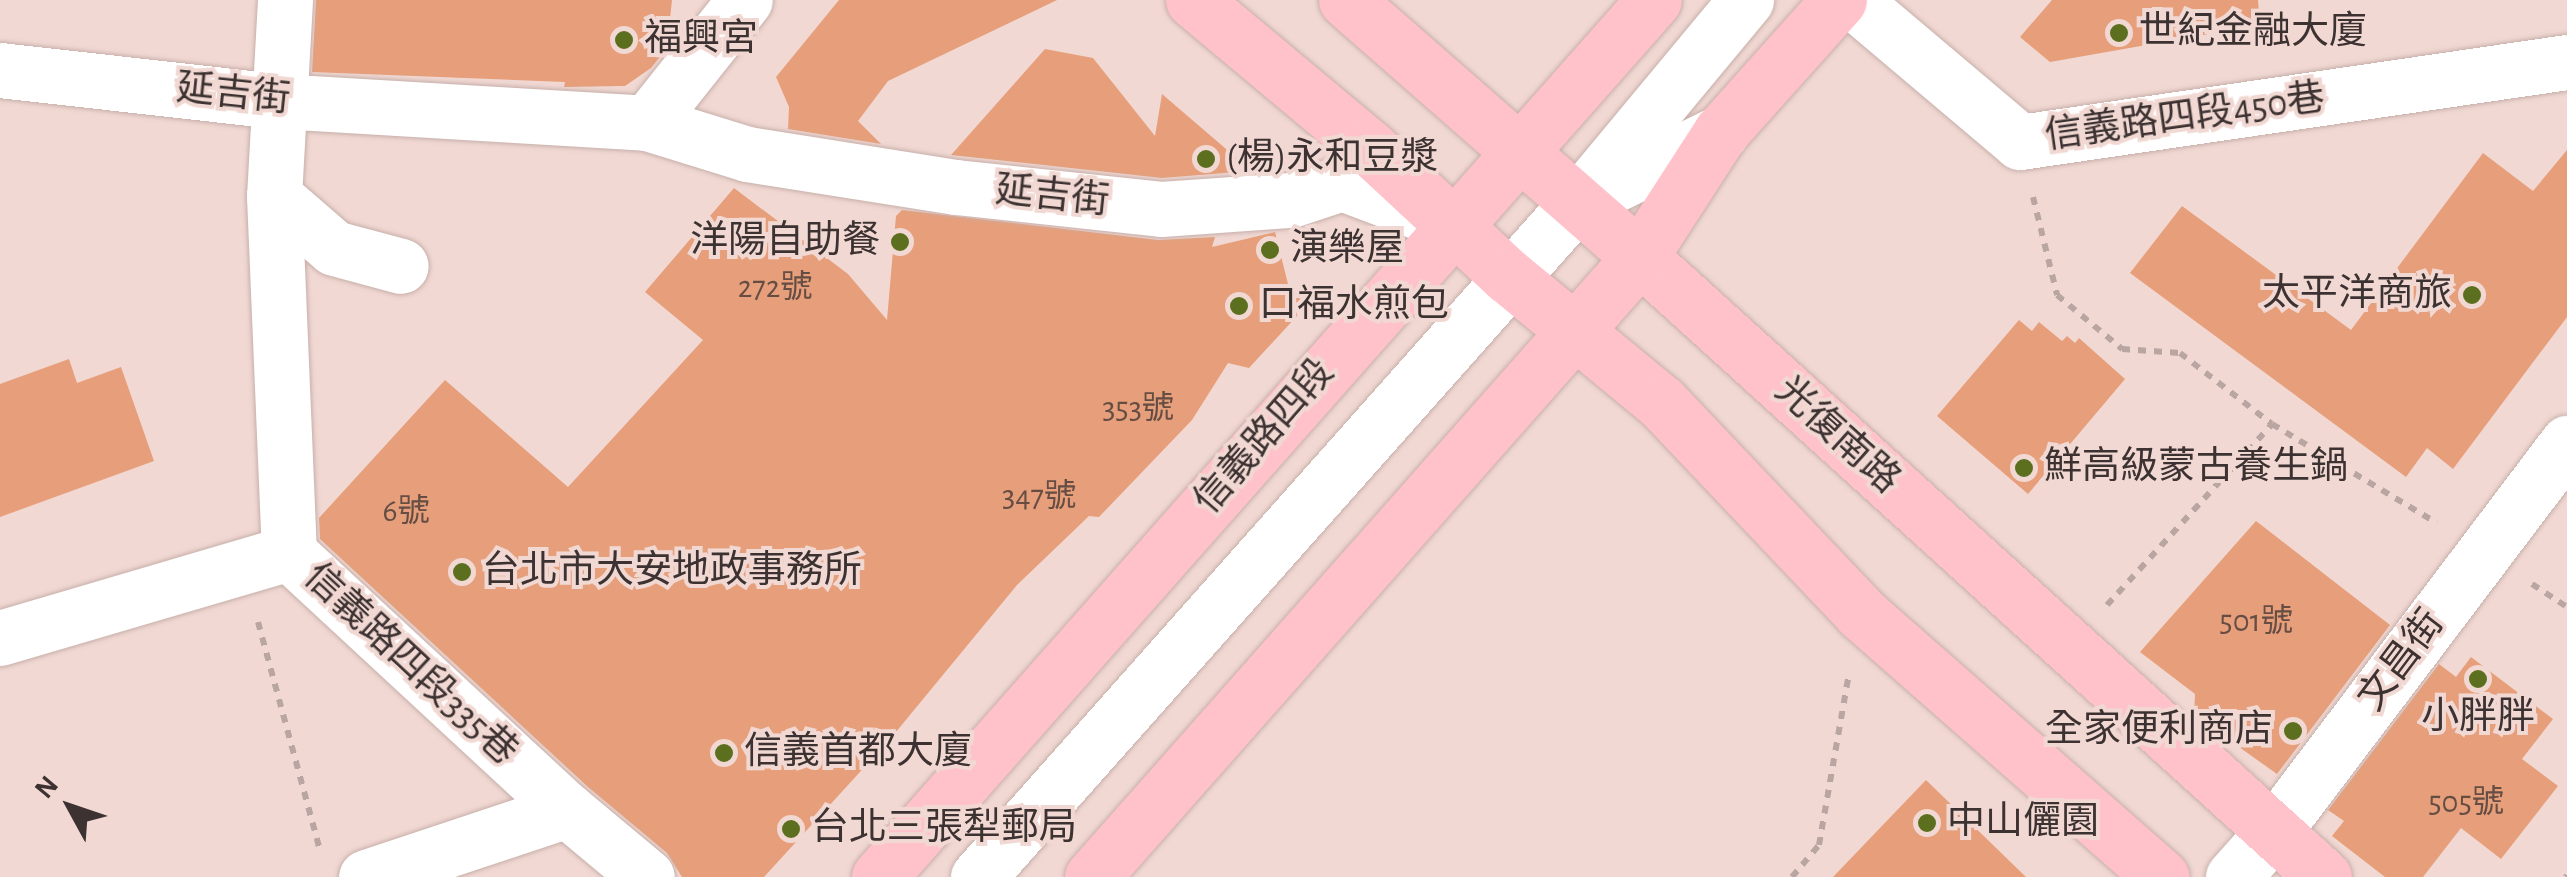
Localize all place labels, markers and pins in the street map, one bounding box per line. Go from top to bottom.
place label: 世紀金融大廈 [2139,10,2367,56]
place label: 福興宮 [644,17,758,63]
marker: 世紀金融大廈 [2108,22,2130,44]
marker: 福興宮 [613,29,635,51]
place label: (楊)永和豆漿 [1226,136,1439,182]
marker: (楊)永和豆漿 [1195,148,1217,170]
place label: 洋陽自助餐 [690,219,880,265]
place label: 演樂屋 [1290,227,1404,273]
marker: 洋陽自助餐 [889,231,911,253]
marker: 演樂屋 [1259,239,1281,261]
place label: 太平洋商旅 [2262,272,2452,318]
place label: 口福水煎包 [1259,283,1449,329]
marker: 太平洋商旅 [2461,284,2483,306]
marker: 口福水煎包 [1228,295,1250,317]
place label: 鮮高級蒙古養生鍋 [2044,445,2348,491]
marker: 鮮高級蒙古養生鍋 [2013,457,2035,479]
place label: 台北市大安地政事務所 [482,549,862,595]
marker: 台北市大安地政事務所 [451,561,473,583]
marker: 小胖胖 [2467,668,2489,690]
place label: 小胖胖 [2421,695,2535,741]
place label: 全家便利商店 [2045,708,2273,754]
marker: 全家便利商店 [2282,720,2304,742]
place label: 信義首都大廈 [744,730,972,776]
marker: 信義首都大廈 [713,742,735,764]
place label: 中山儷園 [1947,800,2099,846]
place label: 台北三張犁郵局 [811,806,1077,852]
marker: 中山儷園 [1916,812,1938,834]
marker: 台北三張犁郵局 [780,818,802,840]

